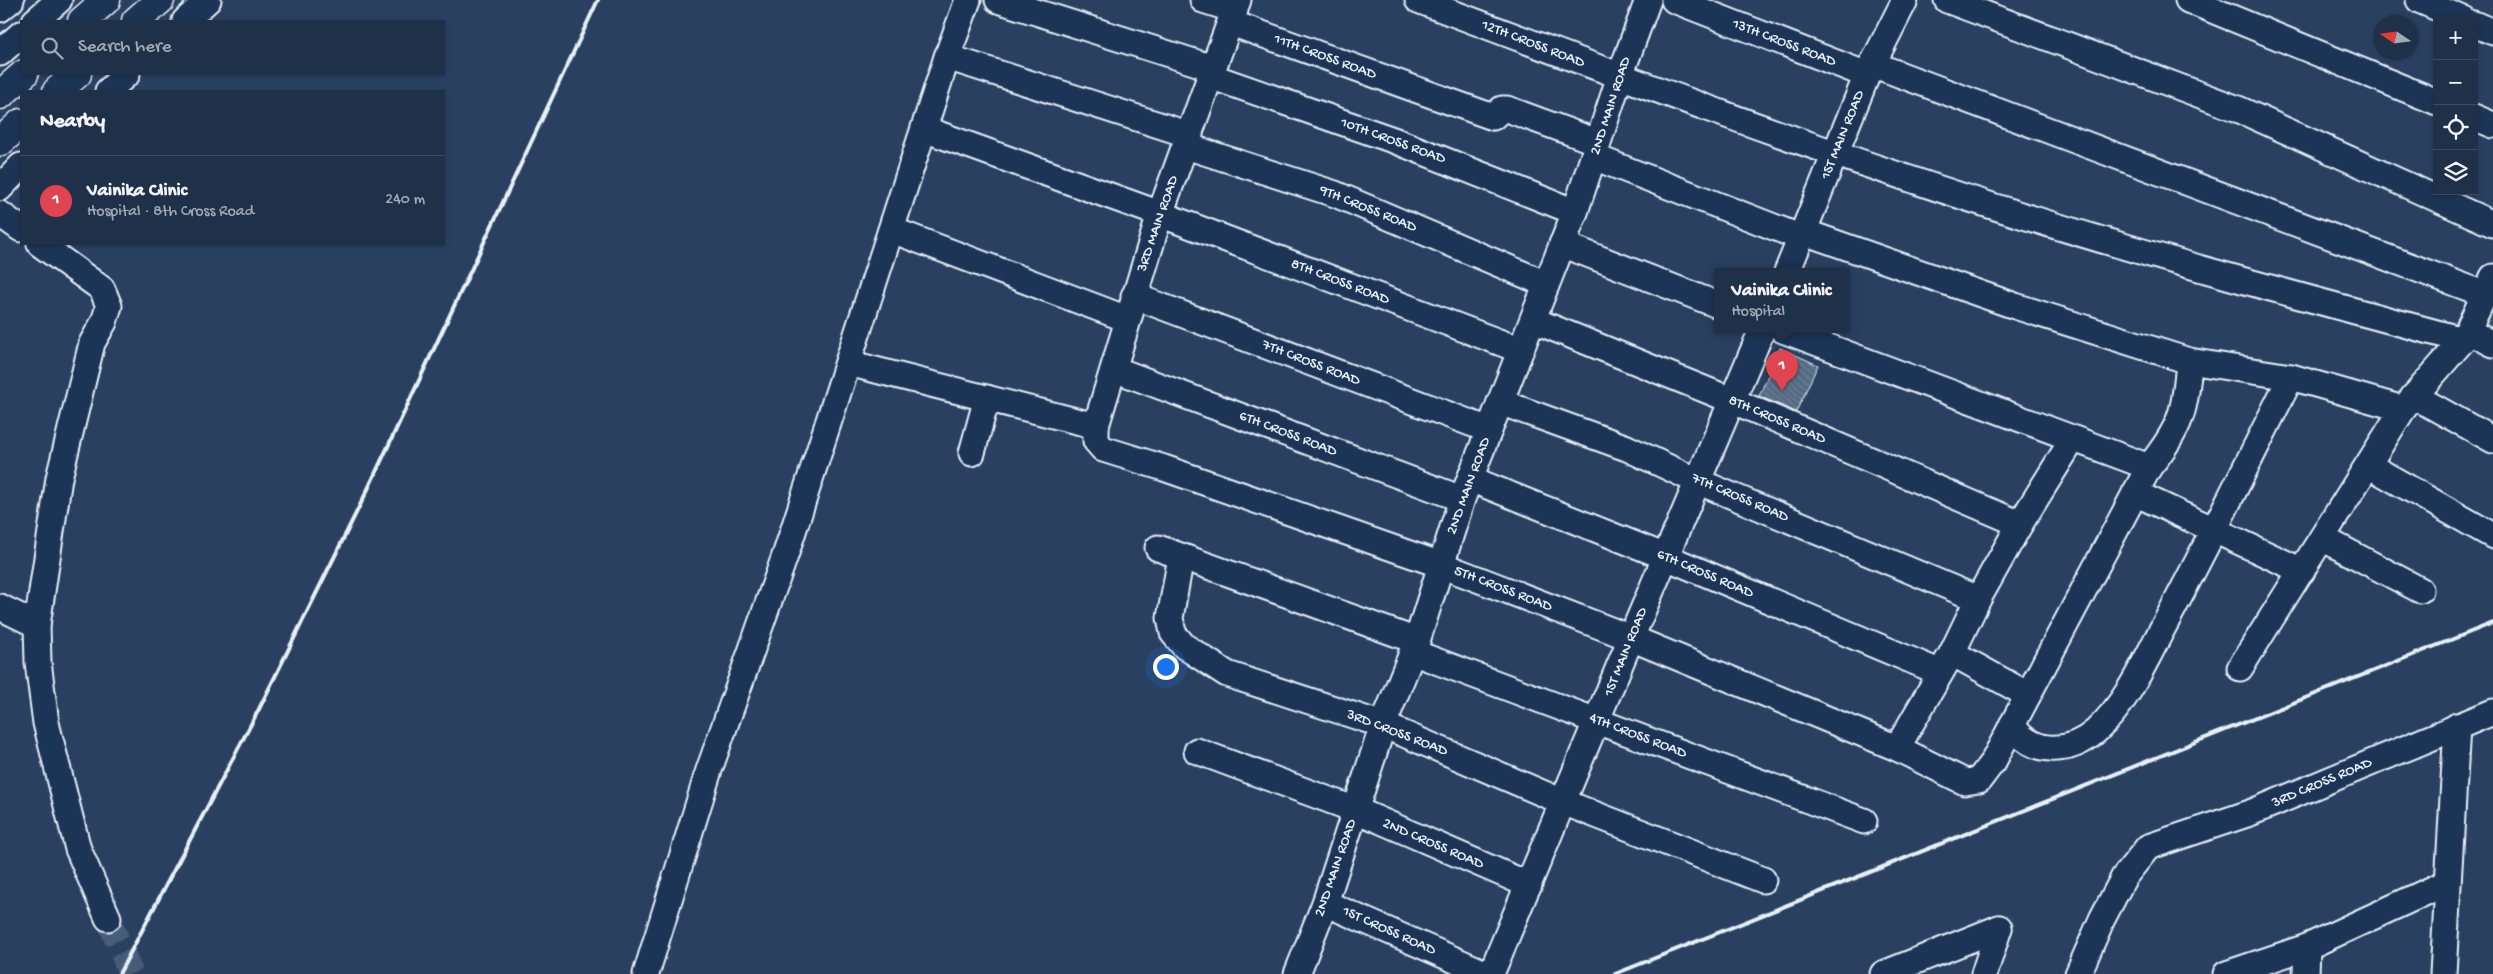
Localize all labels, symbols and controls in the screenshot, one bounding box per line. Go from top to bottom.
street label: 13TH CROSS ROAD [1729,15,1839,71]
north arrow [2373,15,2418,60]
map controls [2433,15,2478,195]
button: + [2433,15,2478,60]
street label: 12TH CROSS ROAD [1478,16,1587,72]
search box [20,20,445,75]
street label: 11TH CROSS ROAD [1270,30,1379,84]
icon: search [38,34,66,62]
text: Search here [78,36,172,59]
street label: 2ND MAIN ROAD [1587,54,1635,157]
button: − [2433,60,2478,105]
street label: 1ST MAIN ROAD [1817,88,1869,183]
button: locate [2433,105,2478,150]
text: Nearby [40,110,105,135]
street label: 10TH CROSS ROAD [1337,113,1448,168]
button: layers [2433,150,2478,195]
street label: 3RD MAIN ROAD [1133,173,1183,275]
text: Vainika Clinic [87,180,187,203]
street label: 9TH CROSS ROAD [1316,181,1420,237]
text: 1 [53,191,59,210]
text: 240 m [385,191,425,210]
text: Hospital · 8th Cross Road [87,203,254,222]
street label: 8TH CROSS ROAD [1288,255,1392,309]
popup [1714,268,1849,333]
text: Vainika Clinic [1731,280,1832,303]
text: Hospital [1731,303,1785,322]
street label: 7TH CROSS ROAD [1258,336,1363,390]
pin: 1 [1766,350,1798,391]
street label: 8TH CROSS ROAD [1726,391,1829,449]
street label: 6TH CROSS ROAD [1236,407,1340,461]
street label: 2ND MAIN ROAD [1443,435,1495,537]
street label: 7TH CROSS ROAD [1688,469,1791,527]
street label: 6TH CROSS ROAD [1654,545,1756,603]
street label: 5TH CROSS ROAD [1451,562,1555,616]
street label: 1ST MAIN ROAD [1600,605,1652,700]
your location [1153,654,1179,680]
street label: 3RD CROSS ROAD [1343,705,1450,761]
street label: 4TH CROSS ROAD [1587,709,1689,763]
street label: 3RD CROSS ROAD [2268,754,2375,813]
street label: 2ND CROSS ROAD [1380,815,1487,874]
street label: 2ND MAIN ROAD [1311,817,1361,919]
street label: 1ST CROSS ROAD [1339,902,1439,960]

